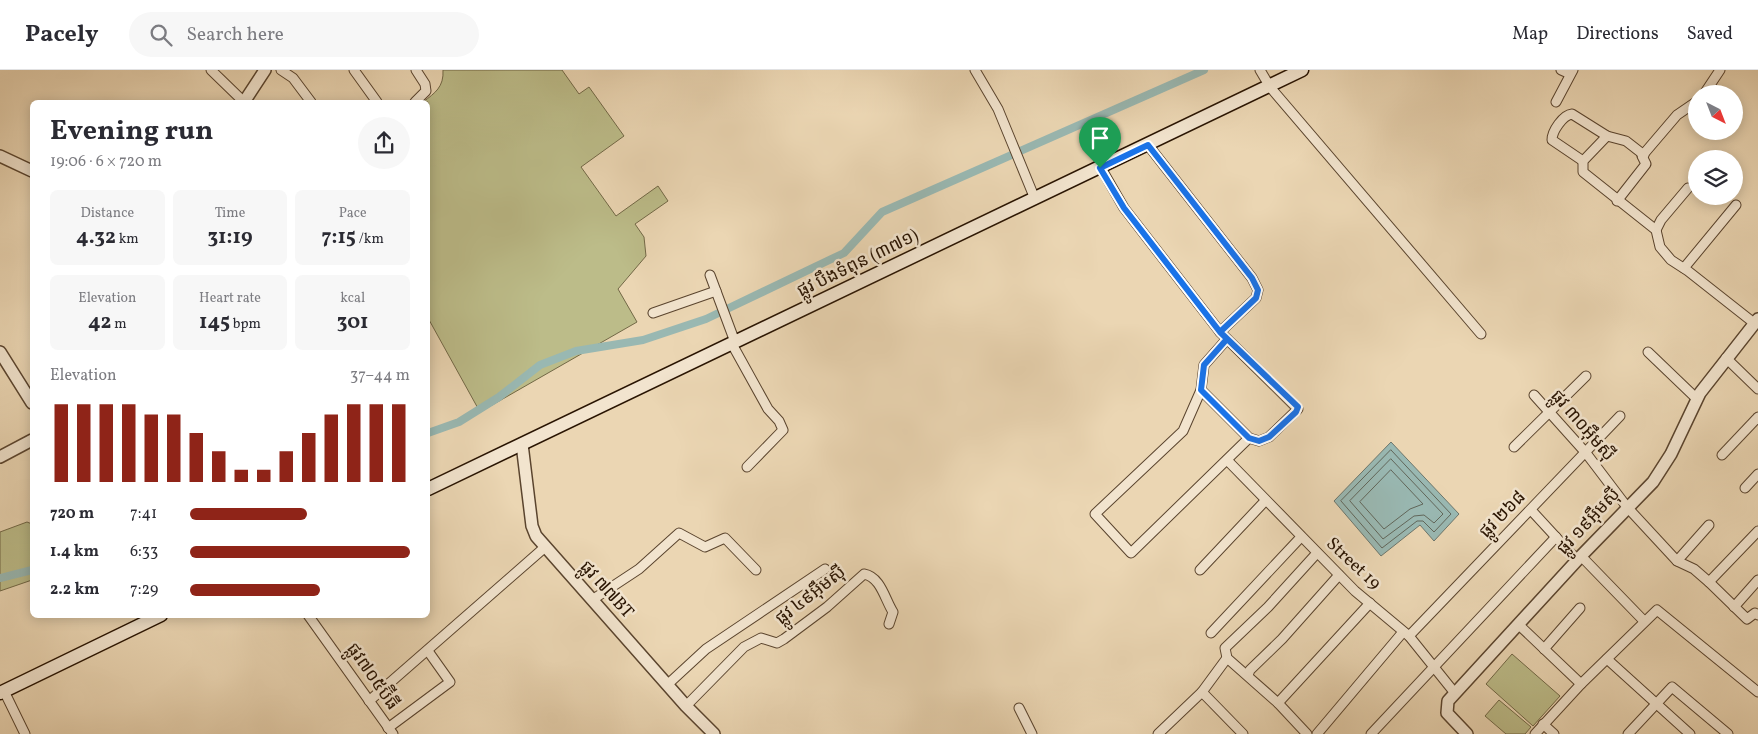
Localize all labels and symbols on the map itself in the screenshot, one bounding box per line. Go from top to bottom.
north arrow [1688,85,1742,140]
pin [1079,117,1121,168]
street label: ផ្លូវ បឹងទំពុន (៣៧១) [793,224,924,306]
street label: ផ្លូវ ៣០អ៊ឹមស៊ី [1542,385,1620,469]
street label: ផ្លូវ ១៩អ៊ឹមស៊ី [1551,483,1628,563]
street label: ផ្លូវ ២៦៨ [1474,486,1534,546]
street label: Street 19 [1320,532,1386,596]
street label: ផ្លូវ ៧៧BT [571,556,639,626]
street label: ផ្លូវ ៤៩អ៊ឹមស៊ី [770,560,853,633]
street label: ផ្លូវ៧០៥ប៊ីធី [338,637,406,717]

